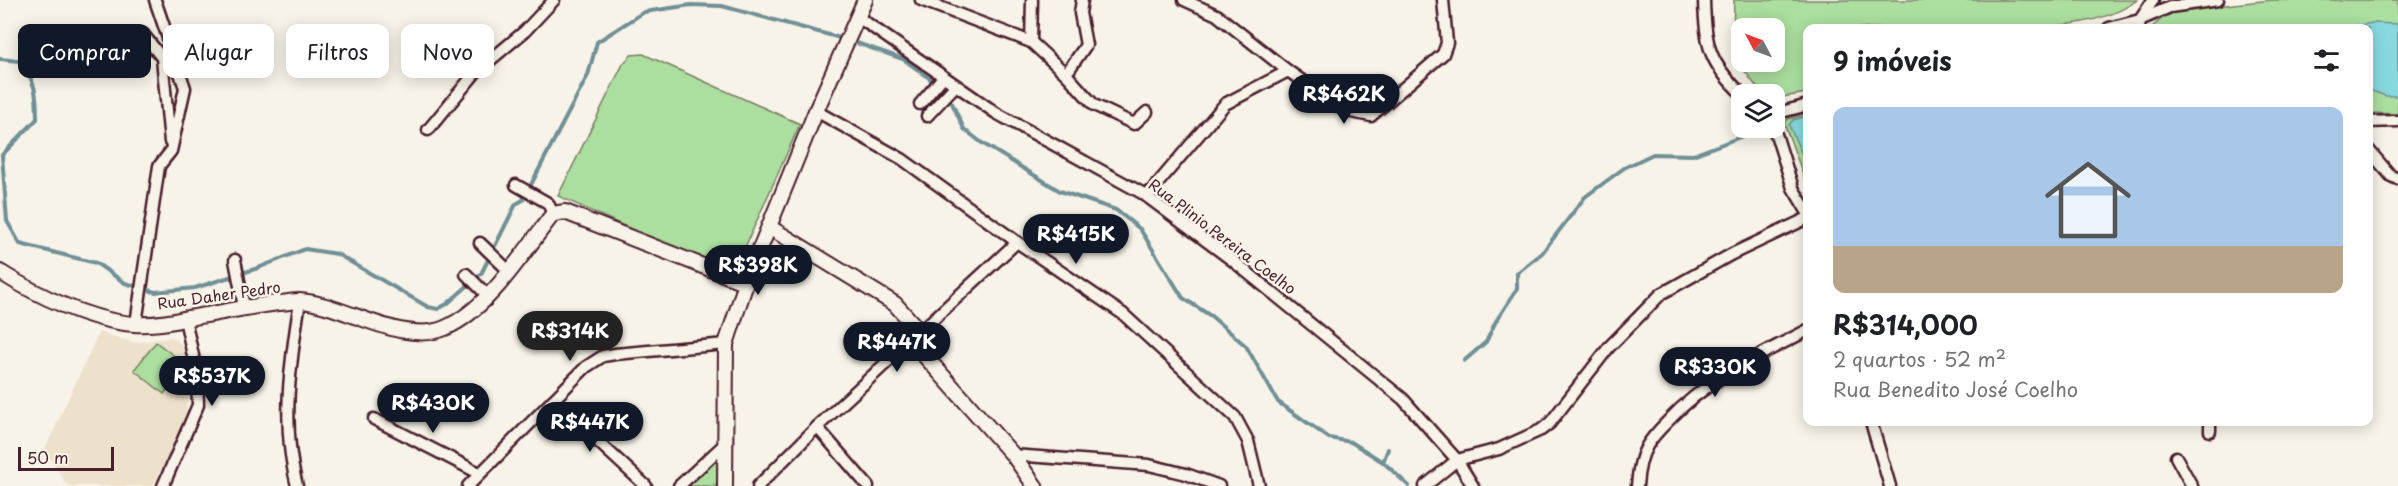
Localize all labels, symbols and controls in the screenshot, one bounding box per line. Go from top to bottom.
north arrow [1731,18,1785,72]
map controls [1731,18,1785,138]
chip: Comprar [18,24,151,78]
chip: Alugar [163,24,274,78]
chip: Filtros [286,24,389,78]
chip: Novo [401,24,494,78]
text: 9 imóveis [1833,41,1952,80]
icon: filters [2310,44,2343,77]
pin: R$462K [1295,74,1393,125]
text: R$462K [1303,78,1385,108]
button: layers [1731,84,1785,138]
icon: home [2034,146,2142,254]
street label: Rua Plinio Pereira Coelho [1144,172,1302,299]
pin: R$415K [1027,214,1125,265]
text: R$415K [1037,218,1115,248]
pin: R$398K [709,245,807,296]
text: R$398K [718,249,798,279]
street label: Rua Daher Pedro [156,274,282,315]
text: R$314,000 [1833,305,1978,344]
pin: R$314K [521,311,619,362]
text: R$314K [531,315,609,345]
pin: R$447K [848,322,946,373]
text: R$447K [857,326,937,356]
text: 2 quartos · 52 m² [1833,344,2006,374]
pin: R$330K [1666,347,1764,398]
text: R$330K [1674,351,1756,381]
pin: R$537K [163,356,261,407]
text: R$537K [173,360,251,390]
text: Rua Benedito José Coelho [1833,374,2078,404]
pin: R$430K [384,383,482,434]
text: R$430K [391,387,475,417]
pin: R$447K [541,402,639,453]
text: R$447K [550,406,630,436]
scale bar [18,444,114,472]
text: 50 m [27,445,68,469]

